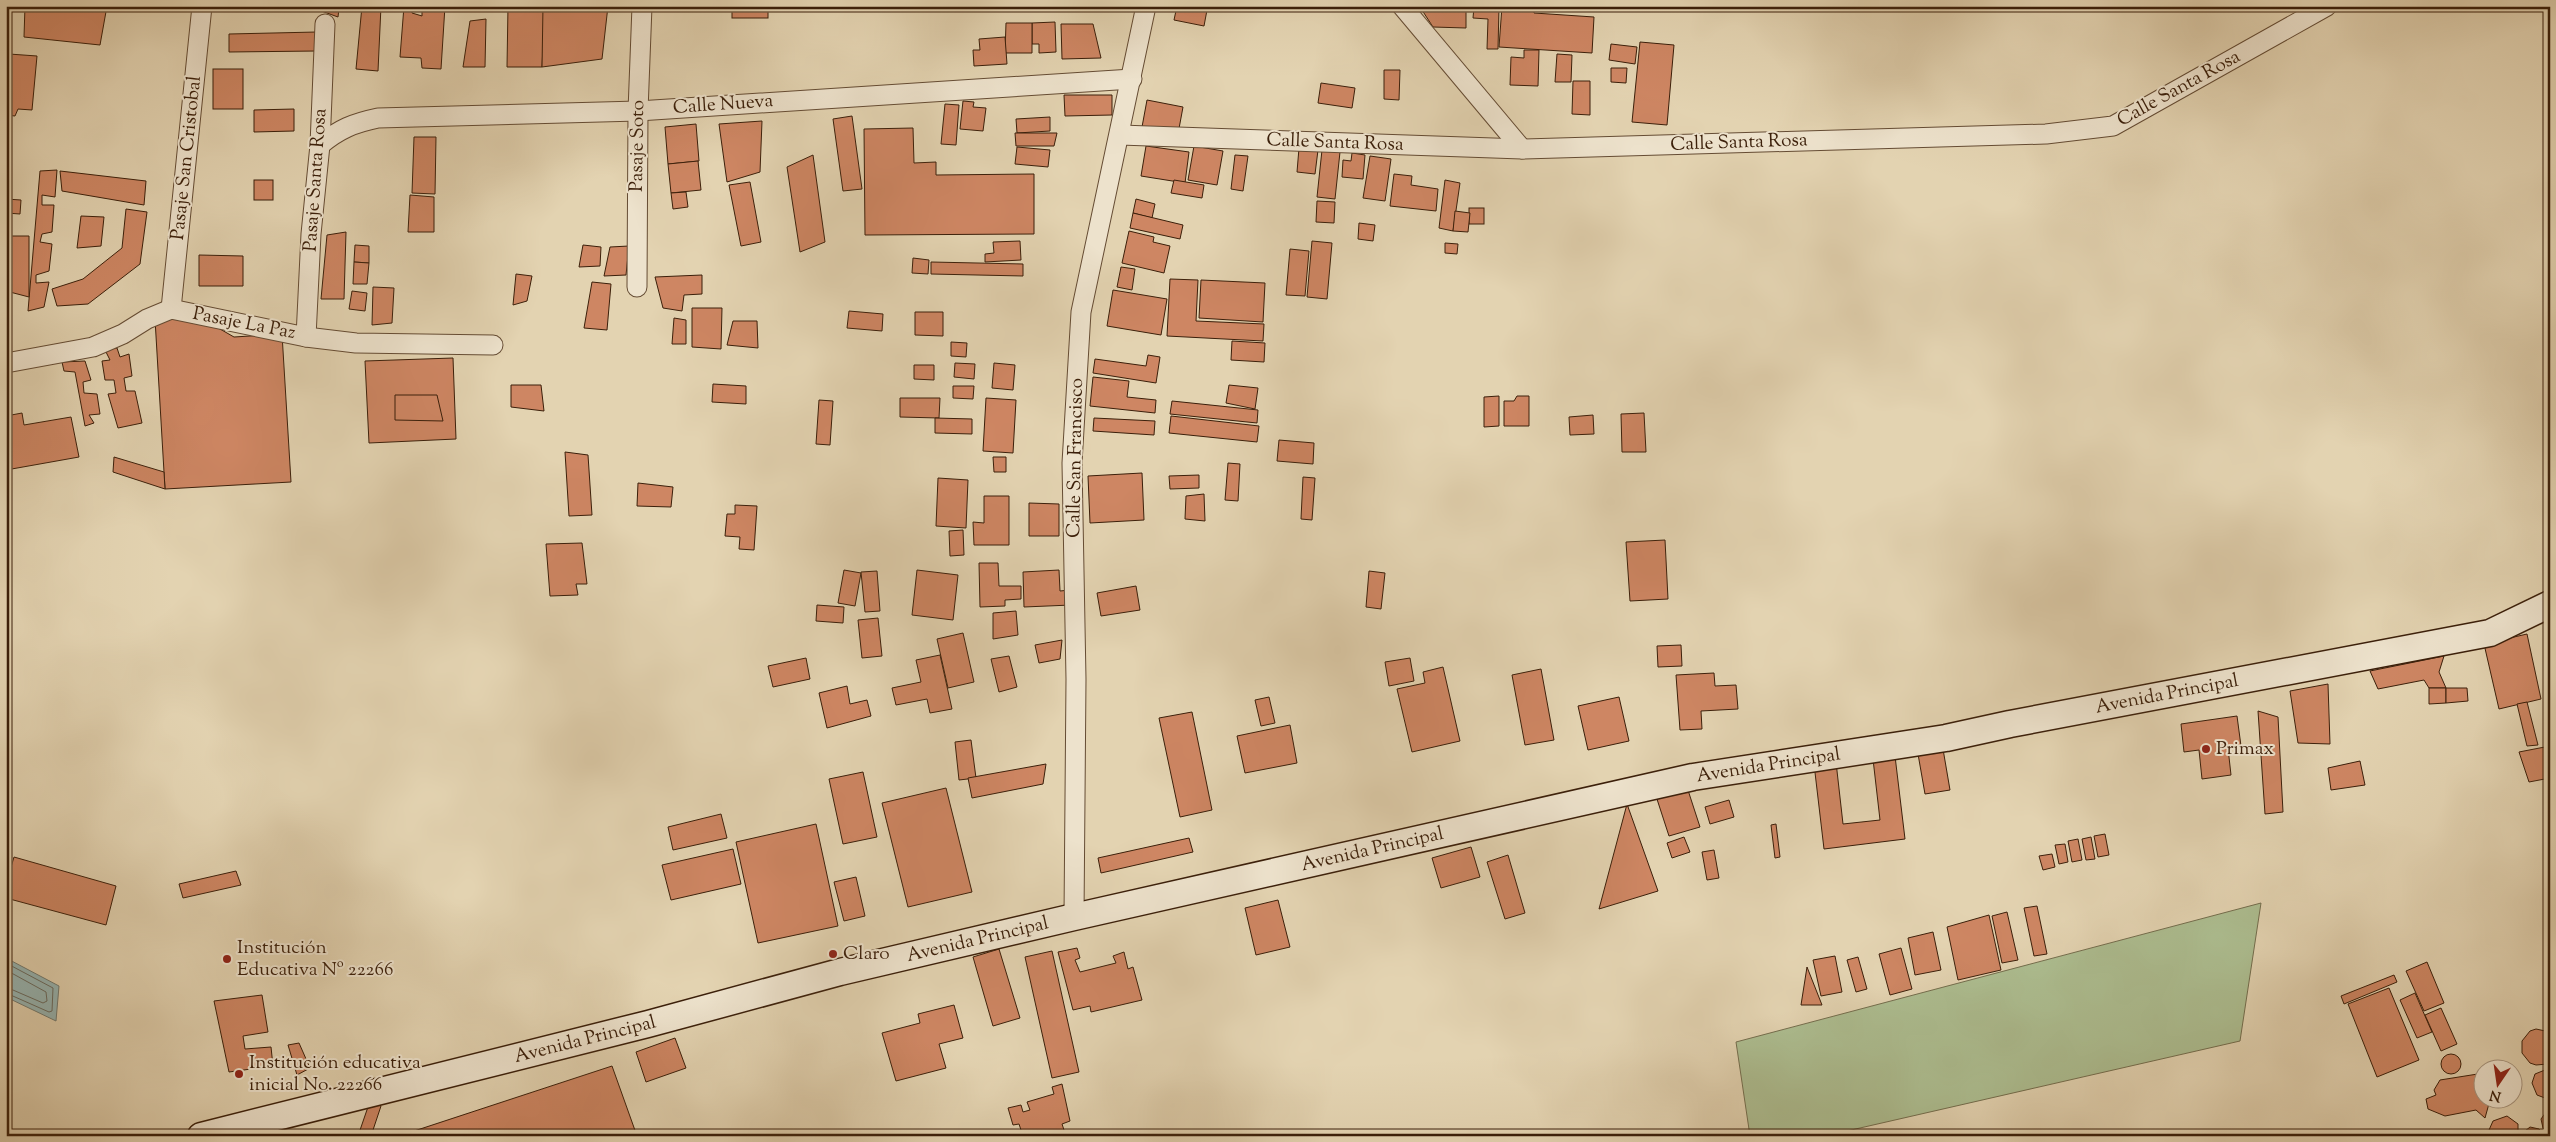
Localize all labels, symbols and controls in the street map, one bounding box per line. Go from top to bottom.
street label: Calle Santa Rosa [2112,44,2246,134]
street label: Pasaje San Cristobal [165,75,209,241]
street label: Calle Nueva [672,88,774,122]
street label: Pasaje Soto [624,100,652,192]
street label: Pasaje Santa Rosa [298,107,334,253]
street label: Calle Santa Rosa [1266,127,1404,159]
street label: Calle Santa Rosa [1670,127,1808,159]
street label: Pasaje La Paz [190,301,298,347]
street label: Calle San Francisco [1061,378,1091,538]
street label: Avenida Principal [2093,667,2241,721]
place label: Primax [2216,736,2274,763]
street label: Avenida Principal [1694,741,1842,790]
marker: Primax [2200,743,2212,755]
street label: Avenida Principal [1298,820,1446,879]
street label: Avenida Principal [904,910,1051,969]
place label: Institución Educativa Nº 22266 [237,935,393,984]
place label: Claro [843,941,890,968]
marker: Claro [827,948,839,960]
marker: Institución Educativa Nº 22266 [221,953,233,965]
street label: Avenida Principal [511,1009,659,1071]
place label: Institución educativa inicial No. 22266 [249,1050,421,1099]
north arrow [2474,1060,2524,1110]
marker: Institución educativa inicial No. 22266 [233,1068,245,1080]
text: N [2488,1084,2503,1106]

